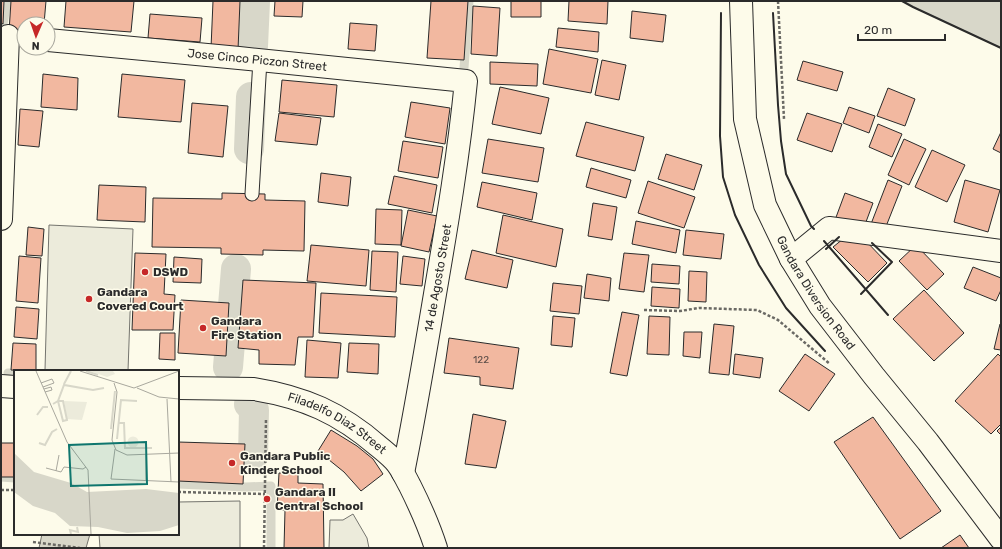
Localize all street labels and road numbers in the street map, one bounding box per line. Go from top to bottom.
street label: Jose Cinco Piczon Street [187,46,328,74]
street label: 14 de Agosto Street [422,223,454,333]
street label: Gandara Diversion Road [774,233,858,352]
street label: Filadelfo Diaz Street [286,390,389,457]

